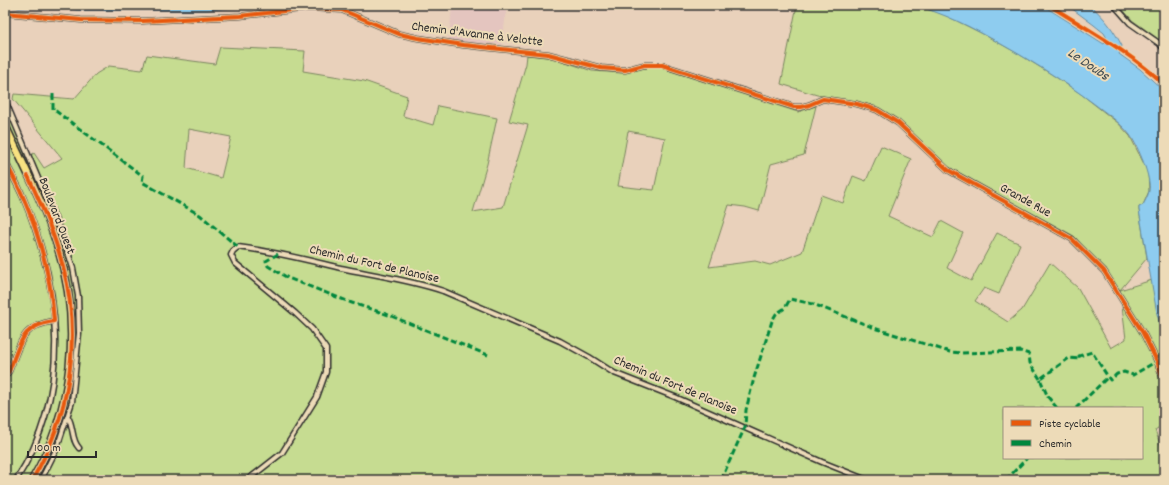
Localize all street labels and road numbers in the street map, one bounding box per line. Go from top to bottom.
street label: Chemin d'Avanne à Velotte [410,18,544,53]
street label: Boulevard Ouest [33,175,79,257]
street label: Grande Rue [996,179,1054,223]
street label: Chemin du Fort de Planoise [307,241,441,289]
street label: Chemin du Fort de Planoise [610,351,740,421]

